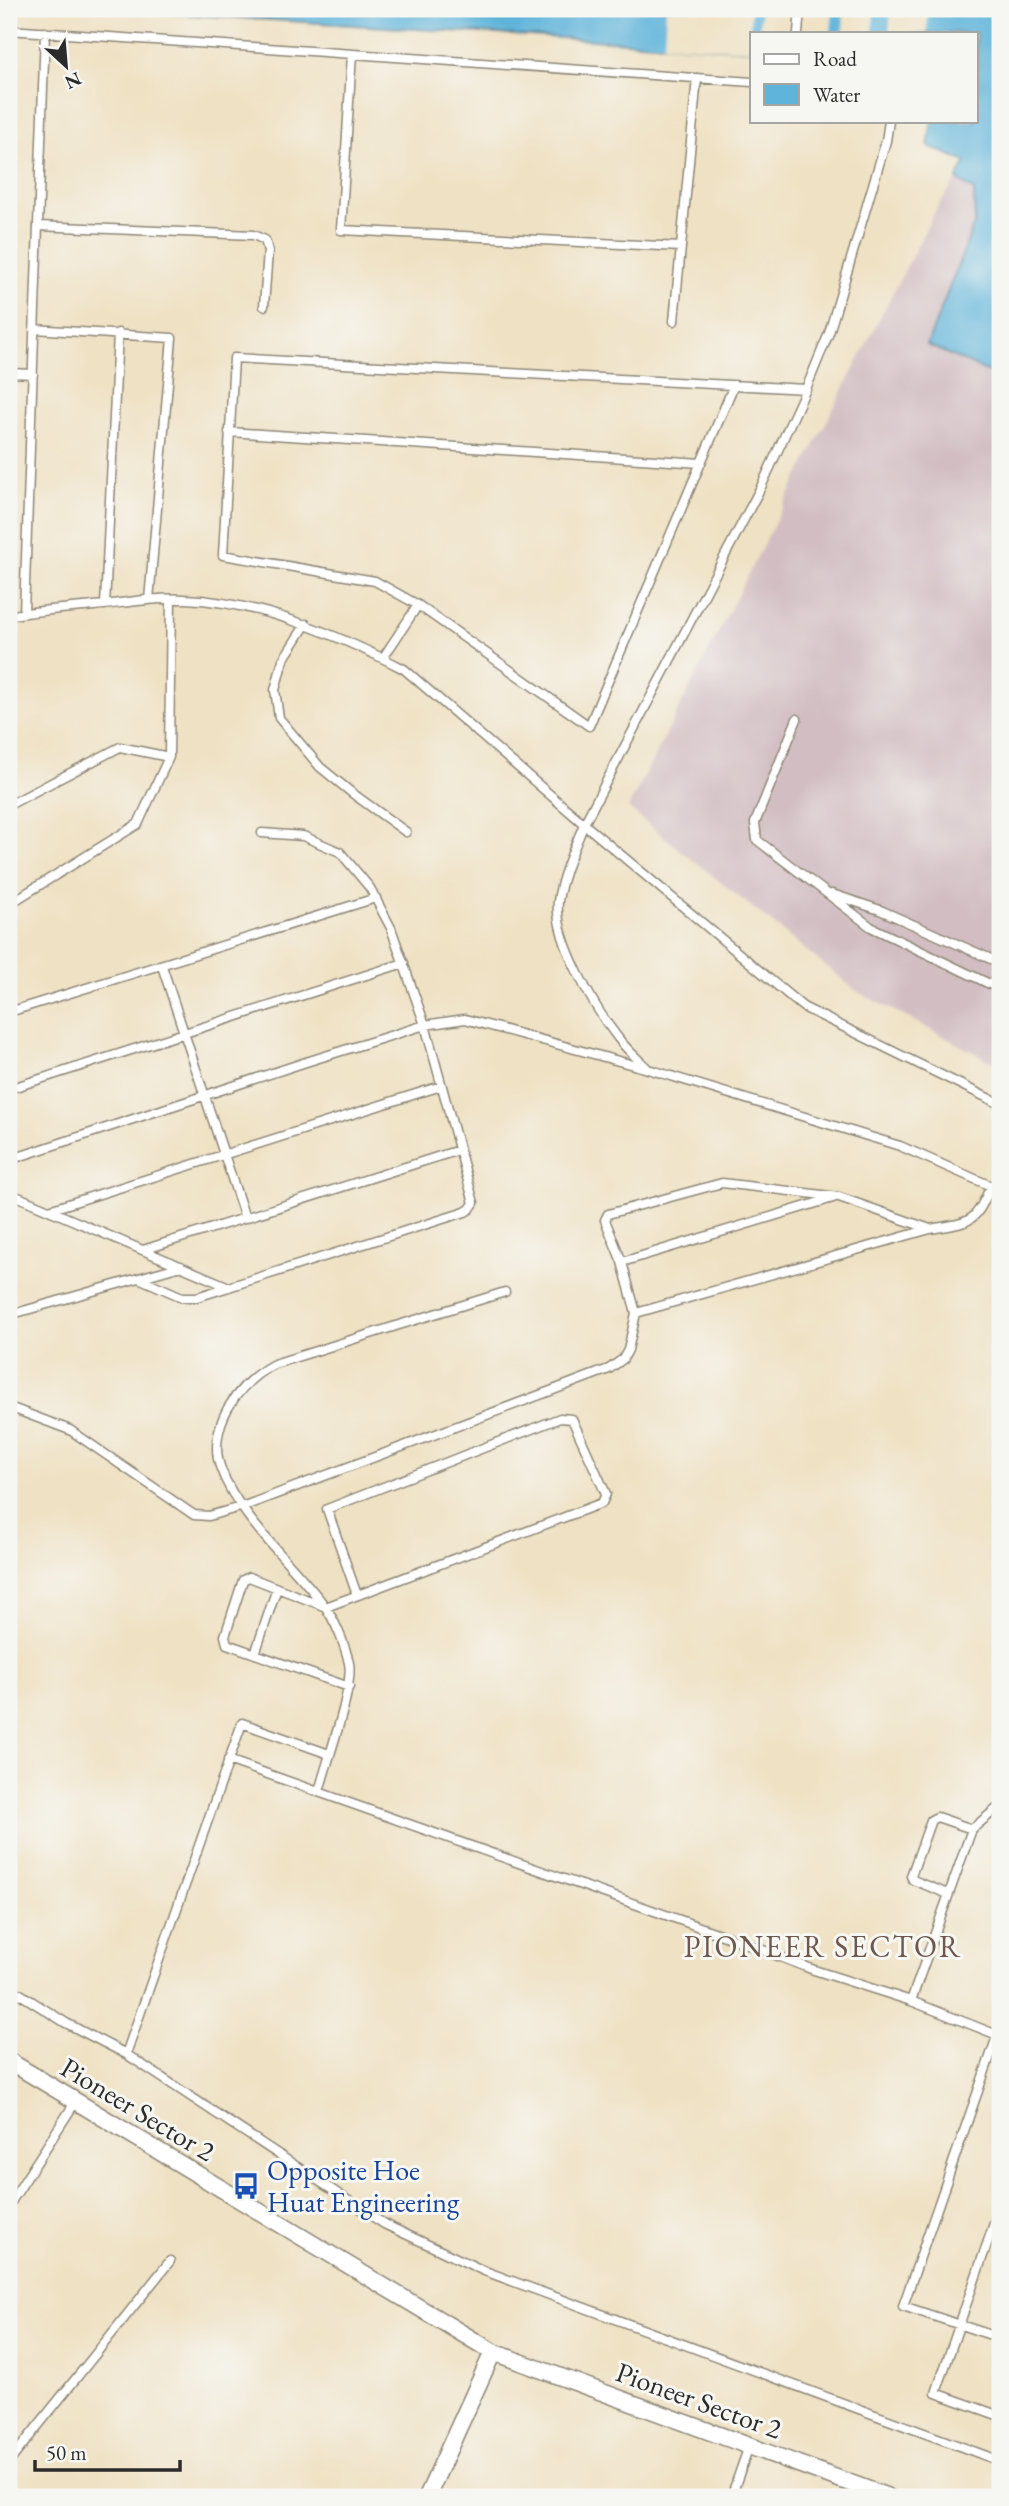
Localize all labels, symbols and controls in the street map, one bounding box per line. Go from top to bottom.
north arrow [32,32,102,102]
legend [750,32,978,122]
text: Road [813,45,857,72]
text: N [60,66,86,96]
text: Water [813,81,860,108]
district label: PIONEER SECTOR [684,1927,962,1966]
street label: Pioneer Sector 2 [54,2049,222,2169]
place label: Opposite Hoe Huat Engineering [267,2152,460,2220]
bus stop icon: Opposite Hoe Huat Engineering [231,2171,261,2201]
street label: Pioneer Sector 2 [611,2353,787,2447]
scale bar [35,2429,180,2473]
text: 50 m [46,2439,87,2466]

